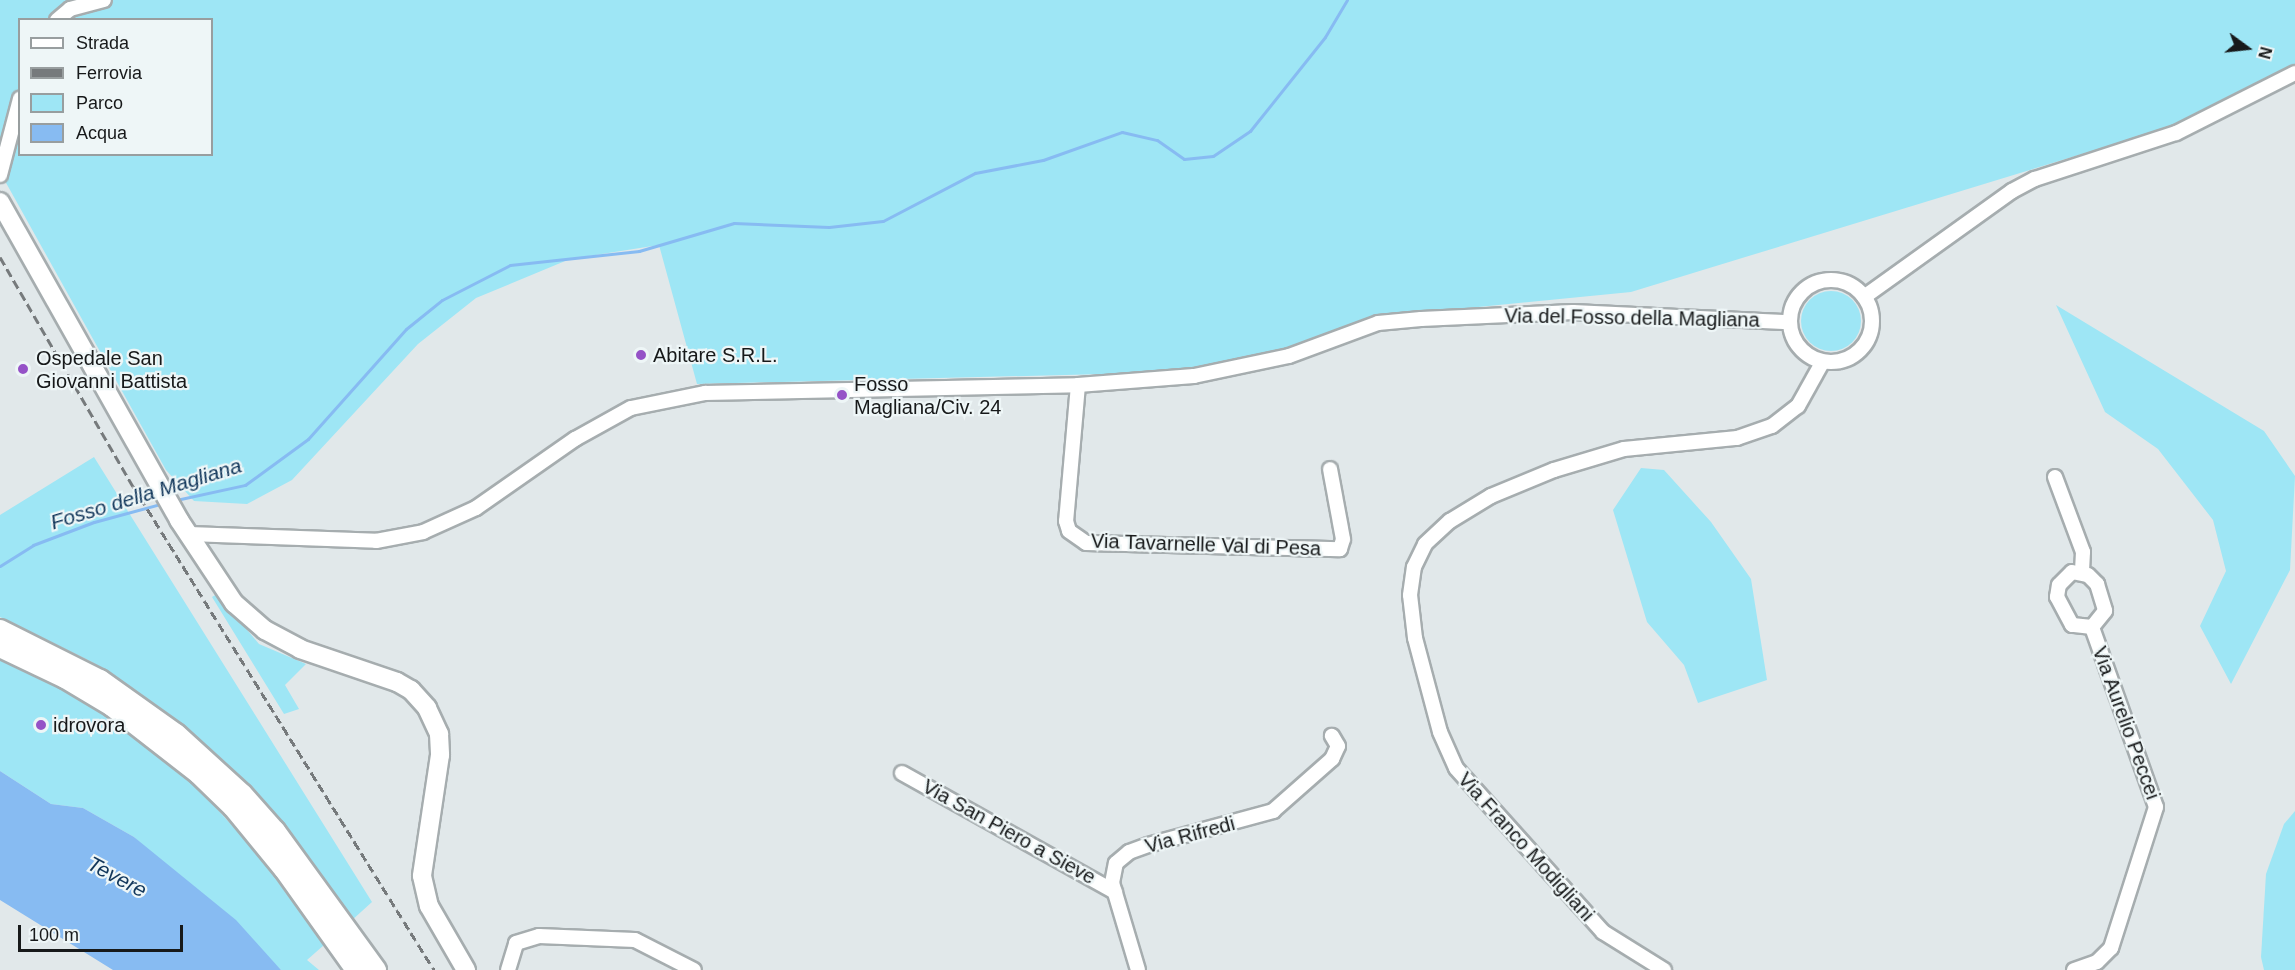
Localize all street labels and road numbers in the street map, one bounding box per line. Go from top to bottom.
street label: Via del Fosso della Magliana [1504,304,1760,332]
street label: Via Tavarnelle Val di Pesa [1090,529,1322,561]
street label: Via Aurelio Peccei [2087,643,2165,803]
street label: Via Franco Modigliani [1453,768,1599,926]
street label: Via San Piero a Sieve [918,774,1100,890]
street label: Via Rifredi [1143,812,1237,858]

